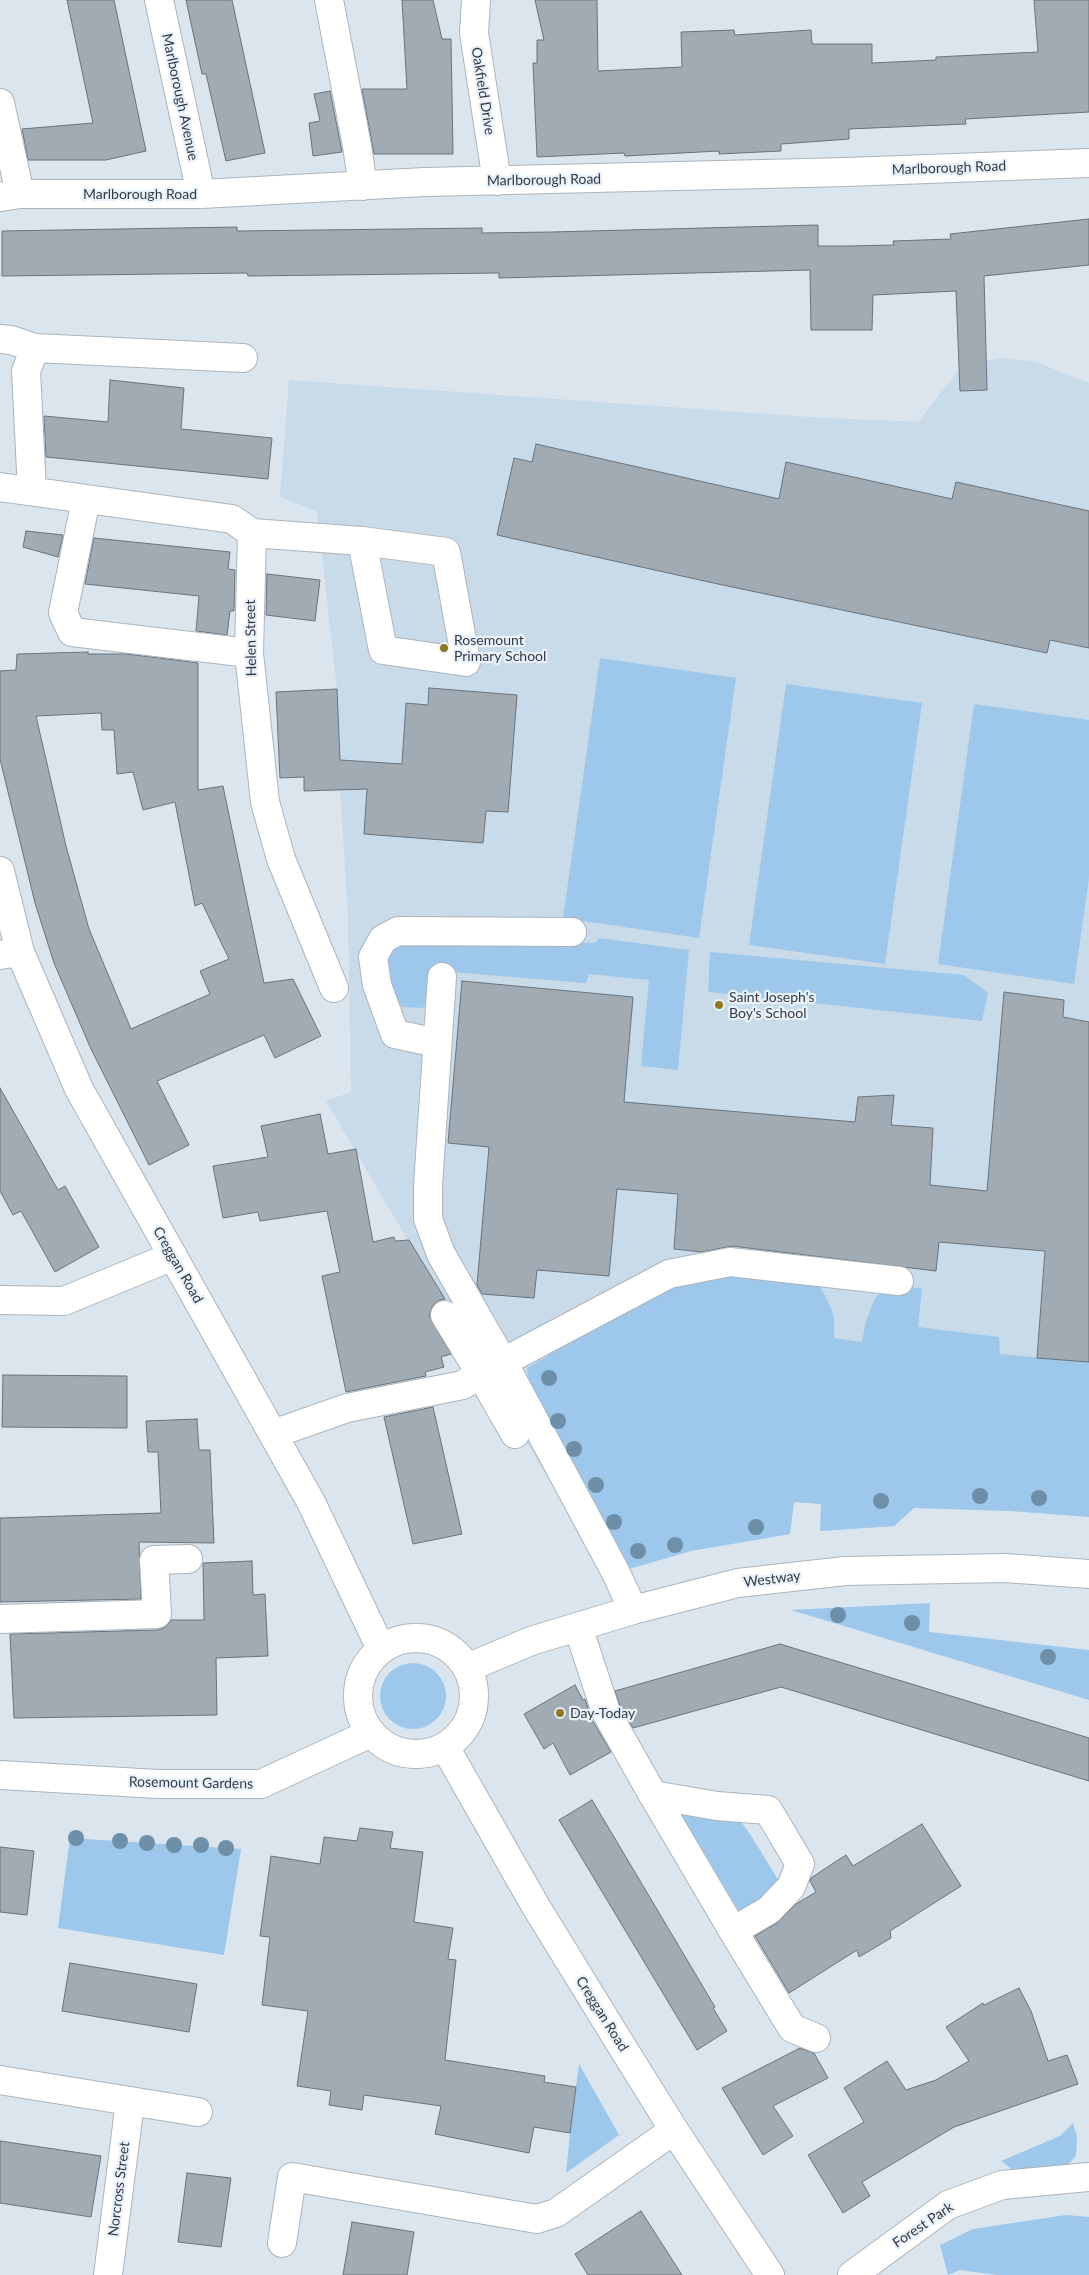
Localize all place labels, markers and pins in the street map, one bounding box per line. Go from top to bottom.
place label: Rosemount Primary School [454,632,546,664]
marker: Rosemount Primary School [438,642,450,654]
place label: Saint Joseph's Boy's School [729,989,815,1022]
marker: Saint Joseph's Boy's School [713,999,725,1011]
place label: Day-Today [570,1705,635,1721]
marker: Day-Today [554,1707,566,1719]

